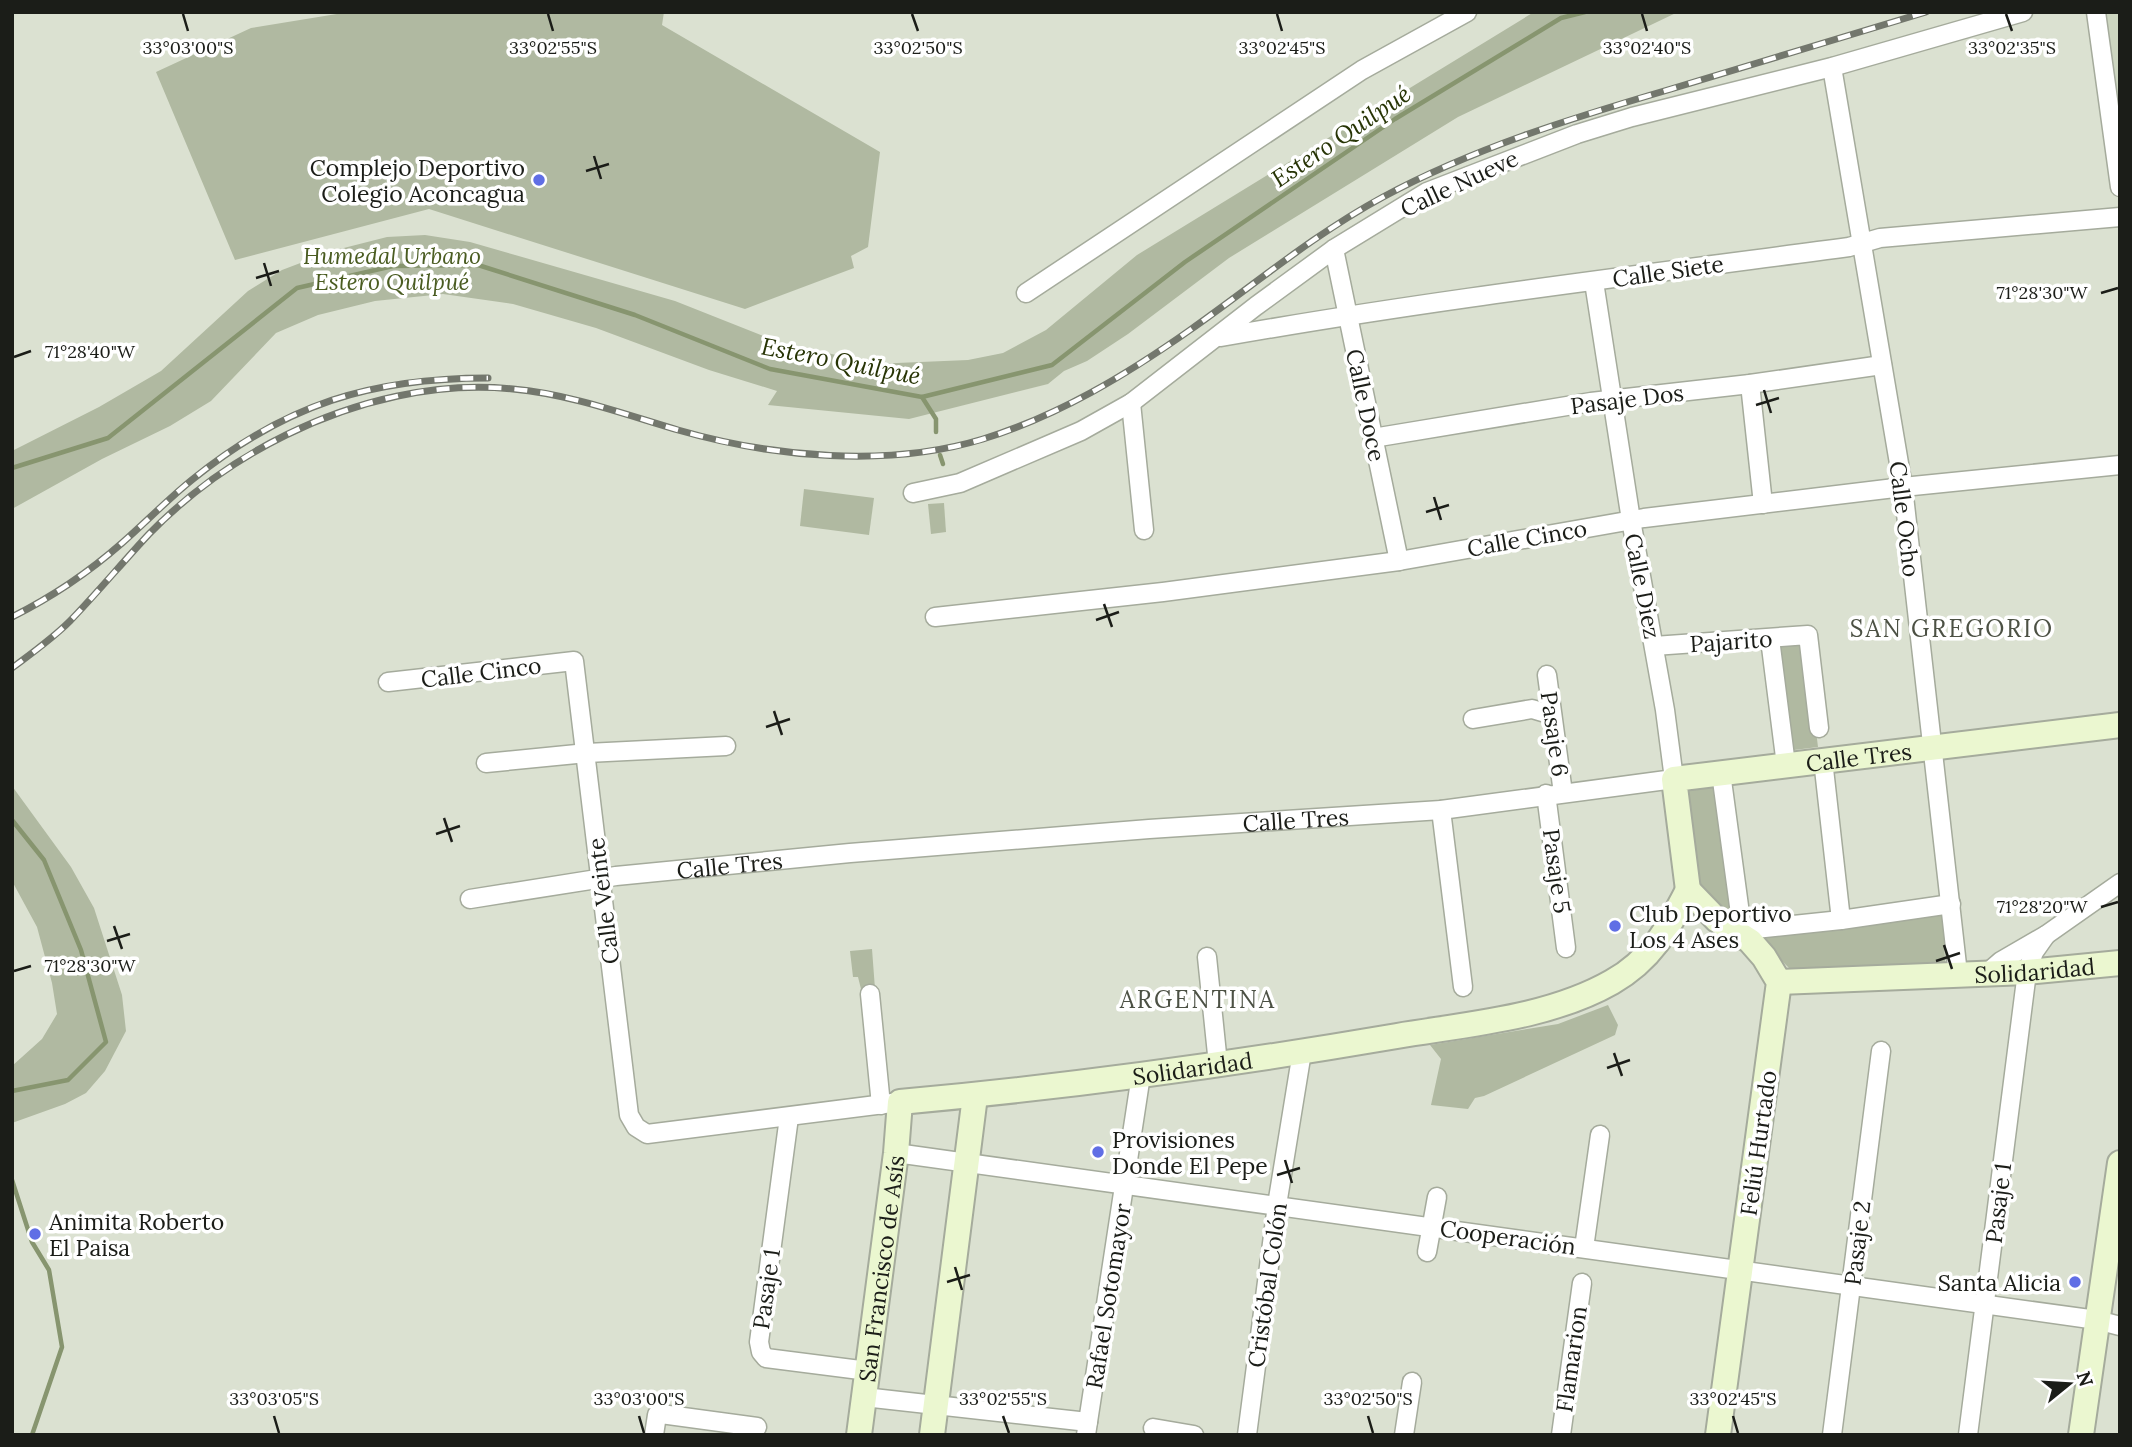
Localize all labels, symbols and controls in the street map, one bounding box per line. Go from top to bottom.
text: 33°03'00"S [142,36,234,59]
text: 33°02'55"S [509,36,597,59]
text: 33°02'50"S [873,36,963,59]
text: 33°02'45"S [1239,36,1325,59]
text: 33°02'40"S [1603,36,1691,59]
text: 33°02'35"S [1968,36,2056,59]
water label: Estero Quilpué [1265,78,1417,194]
street label: Calle Nueve [1396,143,1522,223]
place label: Complejo Deportivo Colegio Aconcagua [310,153,525,208]
marker: Complejo Deportivo Colegio Aconcagua [531,172,547,188]
park label: Humedal Urbano Estero Quilpué [303,241,481,296]
street label: Calle Siete [1611,249,1725,293]
text: 71°28'30"W [1996,281,2089,304]
water label: Estero Quilpué [759,330,923,392]
text: 71°28'40"W [45,340,136,363]
street label: Calle Doce [1340,346,1392,464]
street label: Pasaje Dos [1569,378,1685,420]
street label: Calle Ocho [1884,459,1926,579]
street label: Calle Cinco [1465,513,1589,563]
street label: Calle Diez [1619,531,1667,641]
district label: SAN GREGORIO [1850,613,2054,644]
street label: Pajarito [1689,624,1773,658]
street label: Calle Cinco [419,650,543,694]
street label: Pasaje 6 [1535,689,1575,779]
street label: Calle Tres [1804,736,1913,777]
street label: Calle Tres [1242,802,1350,837]
street label: Pasaje 5 [1537,827,1577,915]
street label: Calle Veinte [581,836,625,966]
street label: Calle Tres [675,845,784,884]
text: 71°28'20"W [1997,895,2088,918]
place label: Club Deportivo Los 4 Ases [1629,899,1792,954]
marker: Club Deportivo Los 4 Ases [1607,918,1623,934]
street label: Solidaridad [1974,951,2096,989]
text: 71°28'30"W [44,954,137,977]
district label: ARGENTINA [1119,984,1276,1015]
street label: Solidaridad [1131,1045,1255,1090]
street label: Feliú Hurtado [1733,1068,1783,1218]
place label: Provisiones Donde El Pepe [1112,1125,1268,1180]
marker: Provisiones Donde El Pepe [1090,1144,1106,1160]
street label: San Francisco de Asís [852,1153,910,1384]
street label: Pasaje 1 [1979,1161,2017,1245]
street label: Pasaje 2 [1837,1199,1877,1287]
street label: Rafael Sotomayor [1079,1201,1137,1391]
street label: Cristóbal Colón [1241,1201,1293,1369]
place label: Animita Roberto El Paisa [48,1207,224,1262]
street label: Cooperación [1438,1213,1578,1261]
marker: Animita Roberto El Paisa [27,1226,43,1242]
street label: Pasaje 1 [746,1247,786,1331]
place label: Santa Alicia [1938,1268,2061,1297]
marker: Santa Alicia [2067,1274,2083,1290]
street label: Flamarion [1549,1304,1593,1414]
north arrow [2034,1349,2104,1419]
text: N [2071,1368,2099,1390]
text: 33°03'05"S [229,1387,319,1410]
text: 33°03'00"S [593,1387,685,1410]
text: 33°02'55"S [959,1387,1047,1410]
text: 33°02'50"S [1323,1387,1413,1410]
text: 33°02'45"S [1690,1387,1776,1410]

